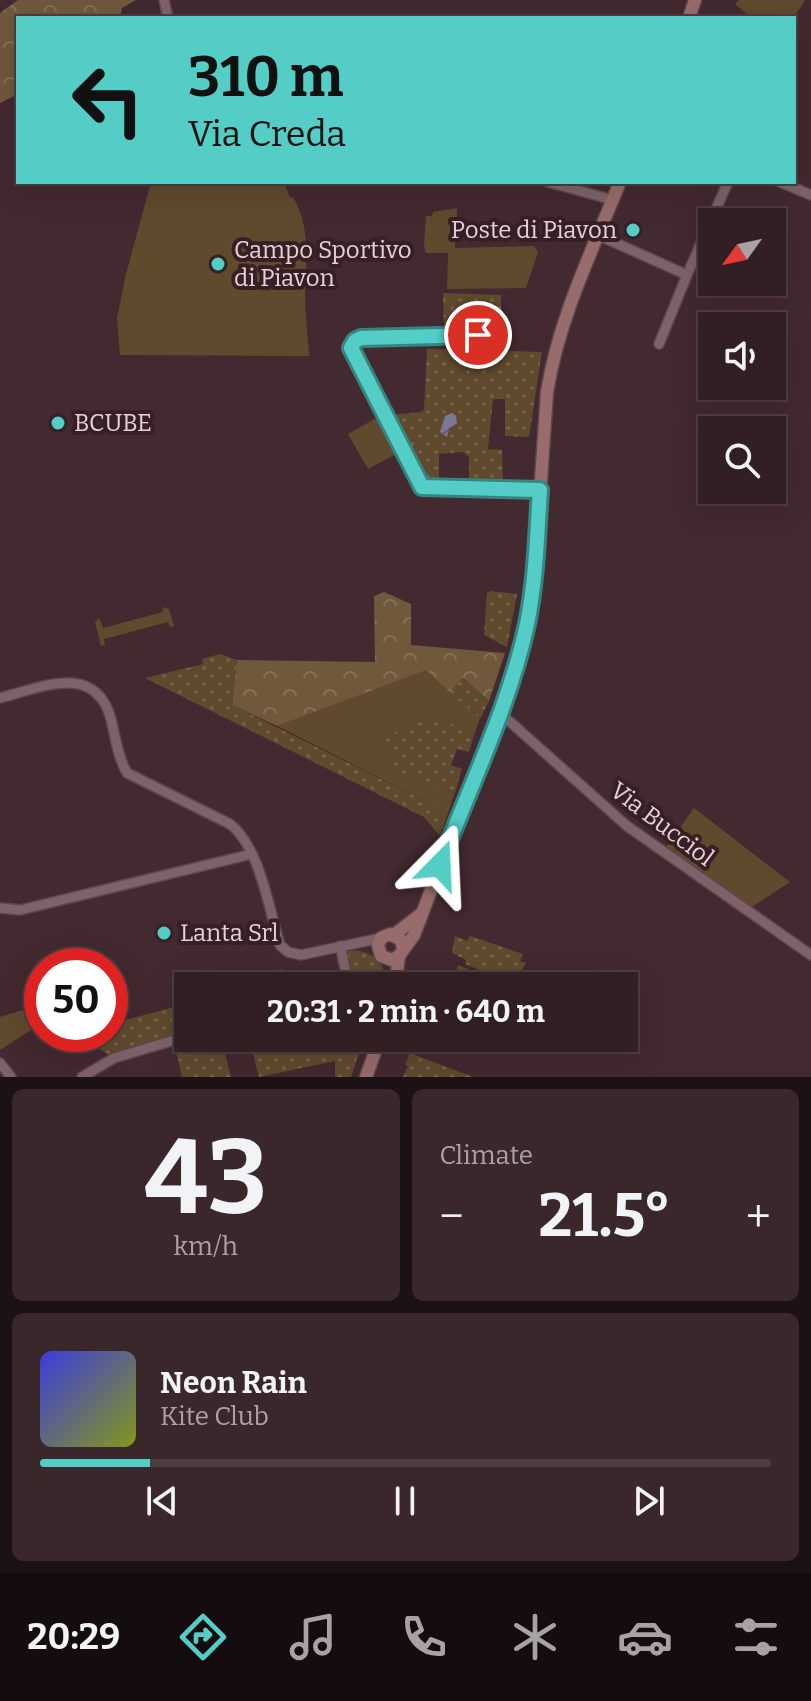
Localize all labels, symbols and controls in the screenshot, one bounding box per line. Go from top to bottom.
text: 310 m [188,44,344,111]
icon: left [56,48,160,152]
text: Via Creda [188,112,346,156]
north arrow [698,208,786,296]
map controls [698,208,786,504]
place label: Poste di Piavon [451,216,617,244]
marker: Poste di Piavon [624,221,642,239]
place label: Campo Sportivo di Piavon [234,236,412,292]
marker: Campo Sportivo di Piavon [209,255,227,273]
pin [444,301,512,369]
button: sound [698,312,786,400]
icon: arrive [456,313,500,357]
place label: BCUBE [74,409,152,437]
marker: BCUBE [49,414,67,432]
button: search [698,416,786,504]
street label: Via Bucciol [605,776,719,872]
position arrow [398,823,482,907]
place label: Lanta Srl [180,919,278,947]
marker: Lanta Srl [155,924,173,942]
speed limit sign: 50 [24,948,128,1052]
text: 20:31 · 2 min · 640 m [267,994,545,1030]
text: 43 [144,1116,267,1241]
text: Climate [440,1140,533,1171]
text: 21.5° [538,1180,671,1252]
text: − [440,1190,464,1243]
text: + [746,1190,771,1243]
text: km/h [174,1231,238,1262]
text: Neon Rain [160,1365,307,1401]
text: Kite Club [160,1401,269,1432]
icon: previous [140,1479,184,1523]
icon: pause [383,1479,427,1523]
icon: next [627,1479,671,1523]
icon: directions [175,1609,231,1665]
icon: music [285,1609,341,1665]
icon: phone [396,1609,452,1665]
icon: climate [507,1609,563,1665]
icon: car [617,1609,673,1665]
icon: filters [728,1609,784,1665]
text: 20:29 [27,1615,120,1659]

